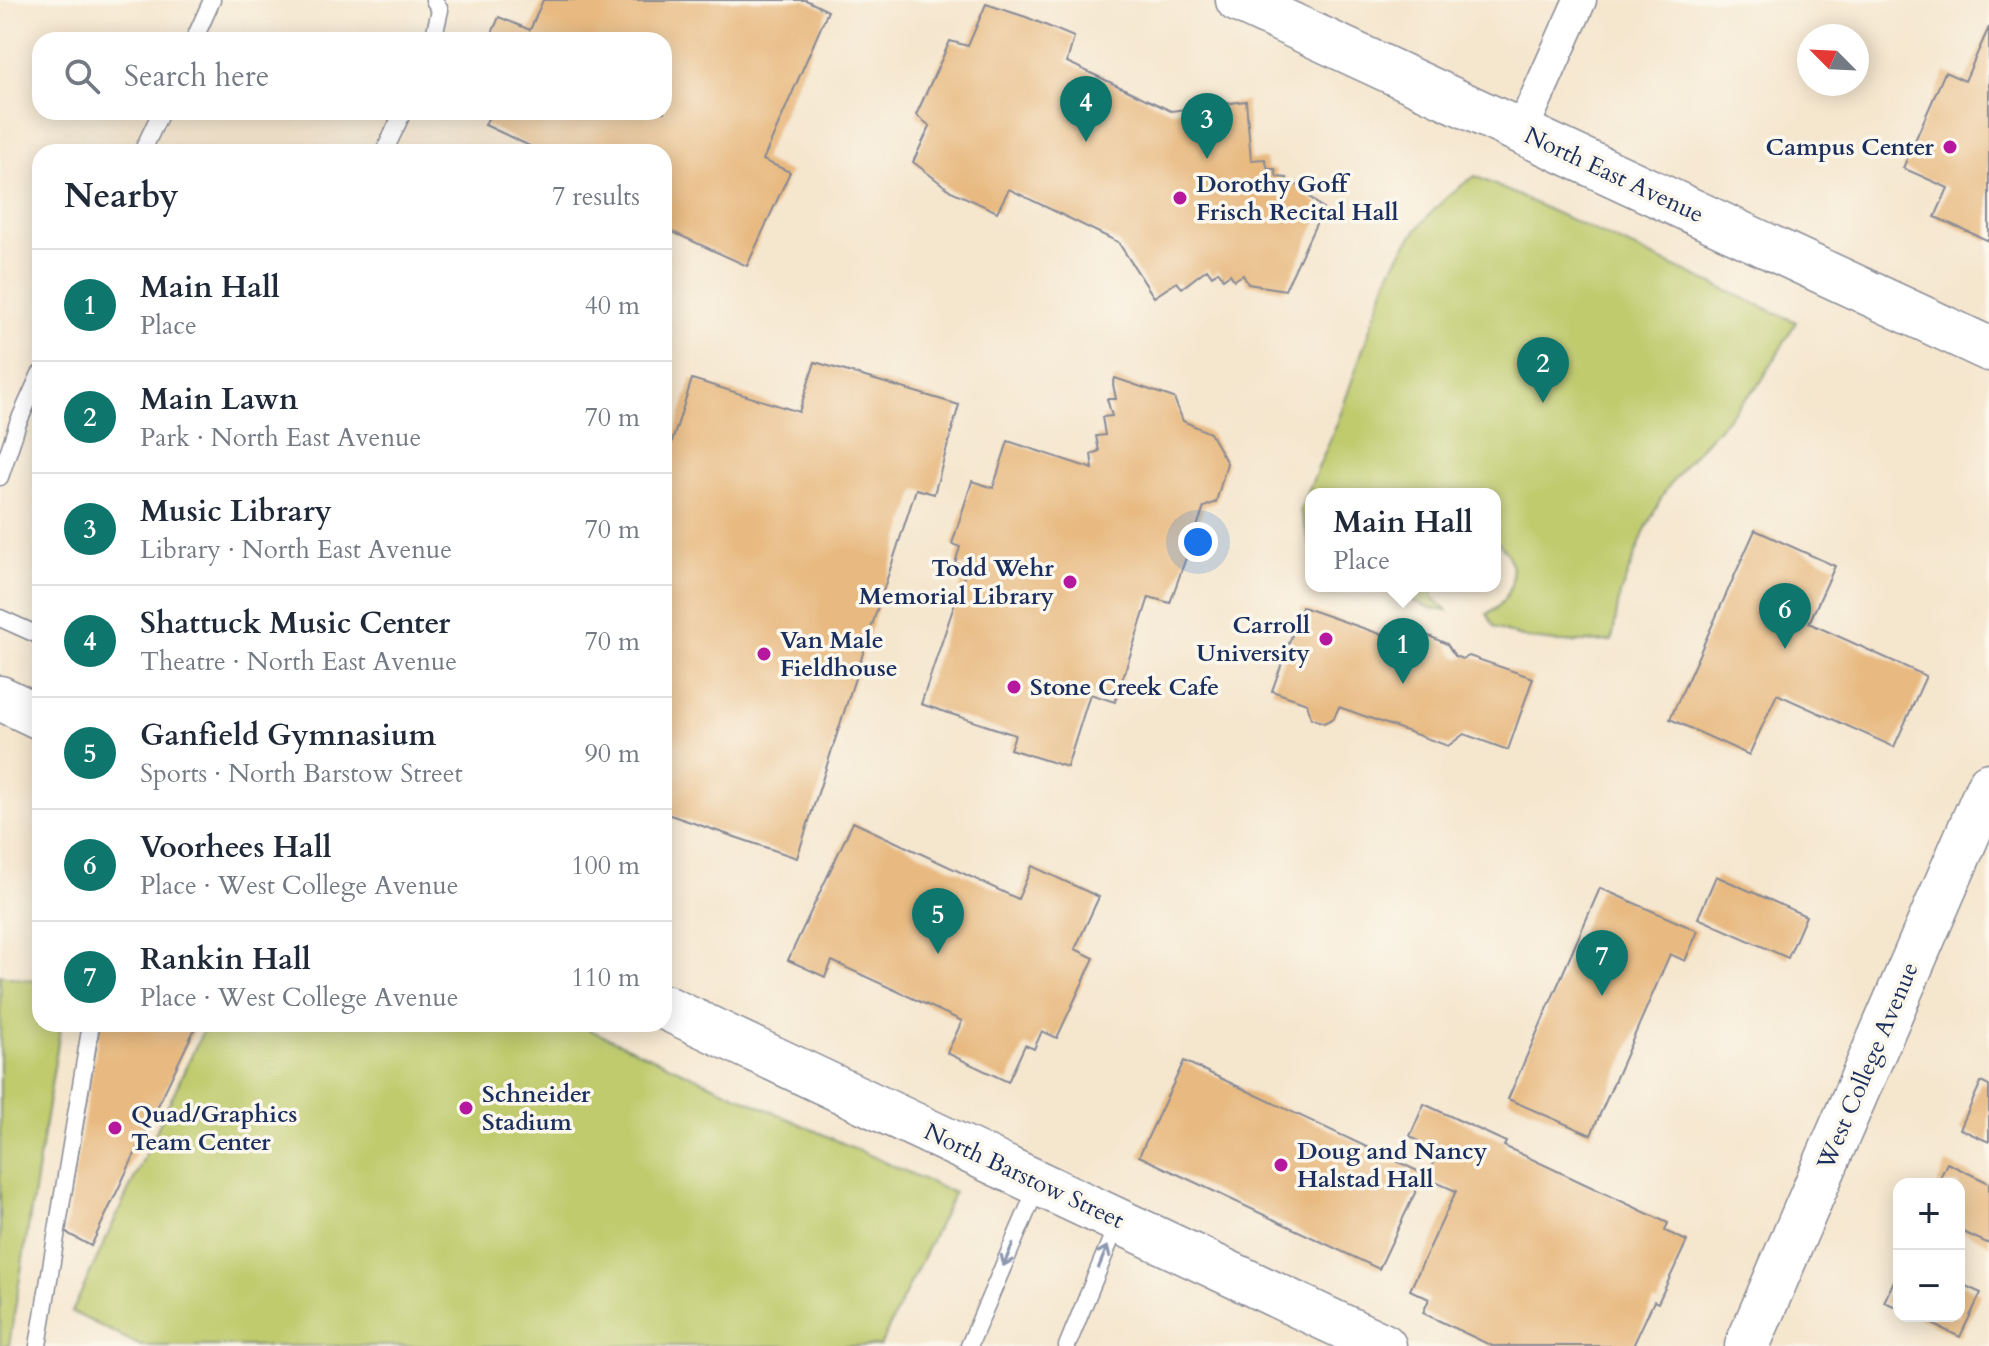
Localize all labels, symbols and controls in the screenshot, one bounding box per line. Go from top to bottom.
north arrow [1797,24,1869,96]
search box [32,32,672,120]
icon: search [60,54,104,98]
text: Search here [124,56,269,97]
pin: 4 [1060,76,1112,142]
pin: 3 [1181,93,1233,159]
street label: North East Avenue [1519,119,1709,231]
place label: Campus Center [1766,131,1934,164]
marker: Campus Center [1941,138,1959,156]
place label: Dorothy Goff Frisch Recital Hall [1196,168,1399,229]
text: Nearby [64,173,179,219]
text: 7 results [552,179,640,214]
marker: Dorothy Goff Frisch Recital Hall [1171,189,1189,207]
text: Main Hall [140,267,280,308]
text: 1 [83,288,97,323]
text: 40 m [584,288,640,323]
text: Place [140,308,197,343]
pin: 2 [1517,337,1569,403]
text: Main Lawn [140,379,298,420]
text: 2 [83,400,97,435]
text: 70 m [584,400,640,435]
text: Park · North East Avenue [140,420,421,455]
popup [1305,488,1501,592]
text: Music Library [140,491,332,532]
text: Main Hall [1333,502,1473,543]
text: 3 [83,512,97,547]
text: 70 m [584,512,640,547]
your location [1178,522,1218,562]
text: Library · North East Avenue [140,532,452,567]
text: Place [1333,543,1390,578]
place label: Todd Wehr Memorial Library [859,552,1054,613]
marker: Todd Wehr Memorial Library [1061,573,1079,591]
pin: 6 [1759,583,1811,649]
text: Shattuck Music Center [140,603,450,644]
place label: Carroll University [1196,609,1310,670]
pin: 1 [1377,618,1429,684]
text: 4 [83,624,97,659]
text: 70 m [584,624,640,659]
place label: Van Male Fieldhouse [780,624,898,685]
marker: Carroll University [1317,630,1335,648]
text: Theatre · North East Avenue [140,644,457,679]
marker: Van Male Fieldhouse [755,645,773,663]
place label: Stone Creek Cafe [1030,671,1219,704]
marker: Stone Creek Cafe [1005,678,1023,696]
text: Ganfield Gymnasium [140,715,436,756]
text: 5 [83,736,97,771]
text: 90 m [584,736,640,771]
text: Sports · North Barstow Street [140,756,463,791]
text: Voorhees Hall [140,827,331,868]
text: 6 [83,848,97,883]
text: 100 m [571,848,640,883]
text: Place · West College Avenue [140,868,459,903]
pin: 5 [912,888,964,954]
pin: 7 [1576,930,1628,996]
text: Rankin Hall [140,939,311,980]
street label: West College Avenue [1809,957,1927,1176]
text: 7 [83,960,97,995]
text: 110 m [571,960,640,995]
text: Place · West College Avenue [140,980,459,1015]
place label: Schneider Stadium [482,1078,591,1139]
place label: Quad/Graphics Team Center [131,1098,297,1159]
marker: Schneider Stadium [457,1099,475,1117]
street label: North Barstow Street [919,1115,1130,1237]
marker: Quad/Graphics Team Center [106,1119,124,1137]
place label: Doug and Nancy Halstad Hall [1297,1135,1488,1196]
marker: Doug and Nancy Halstad Hall [1272,1156,1290,1174]
map controls [1893,1178,1965,1322]
button: + [1893,1178,1965,1250]
one-way arrow [1000,1242,1015,1267]
one-way arrow [1097,1245,1112,1270]
button: − [1893,1250,1965,1322]

